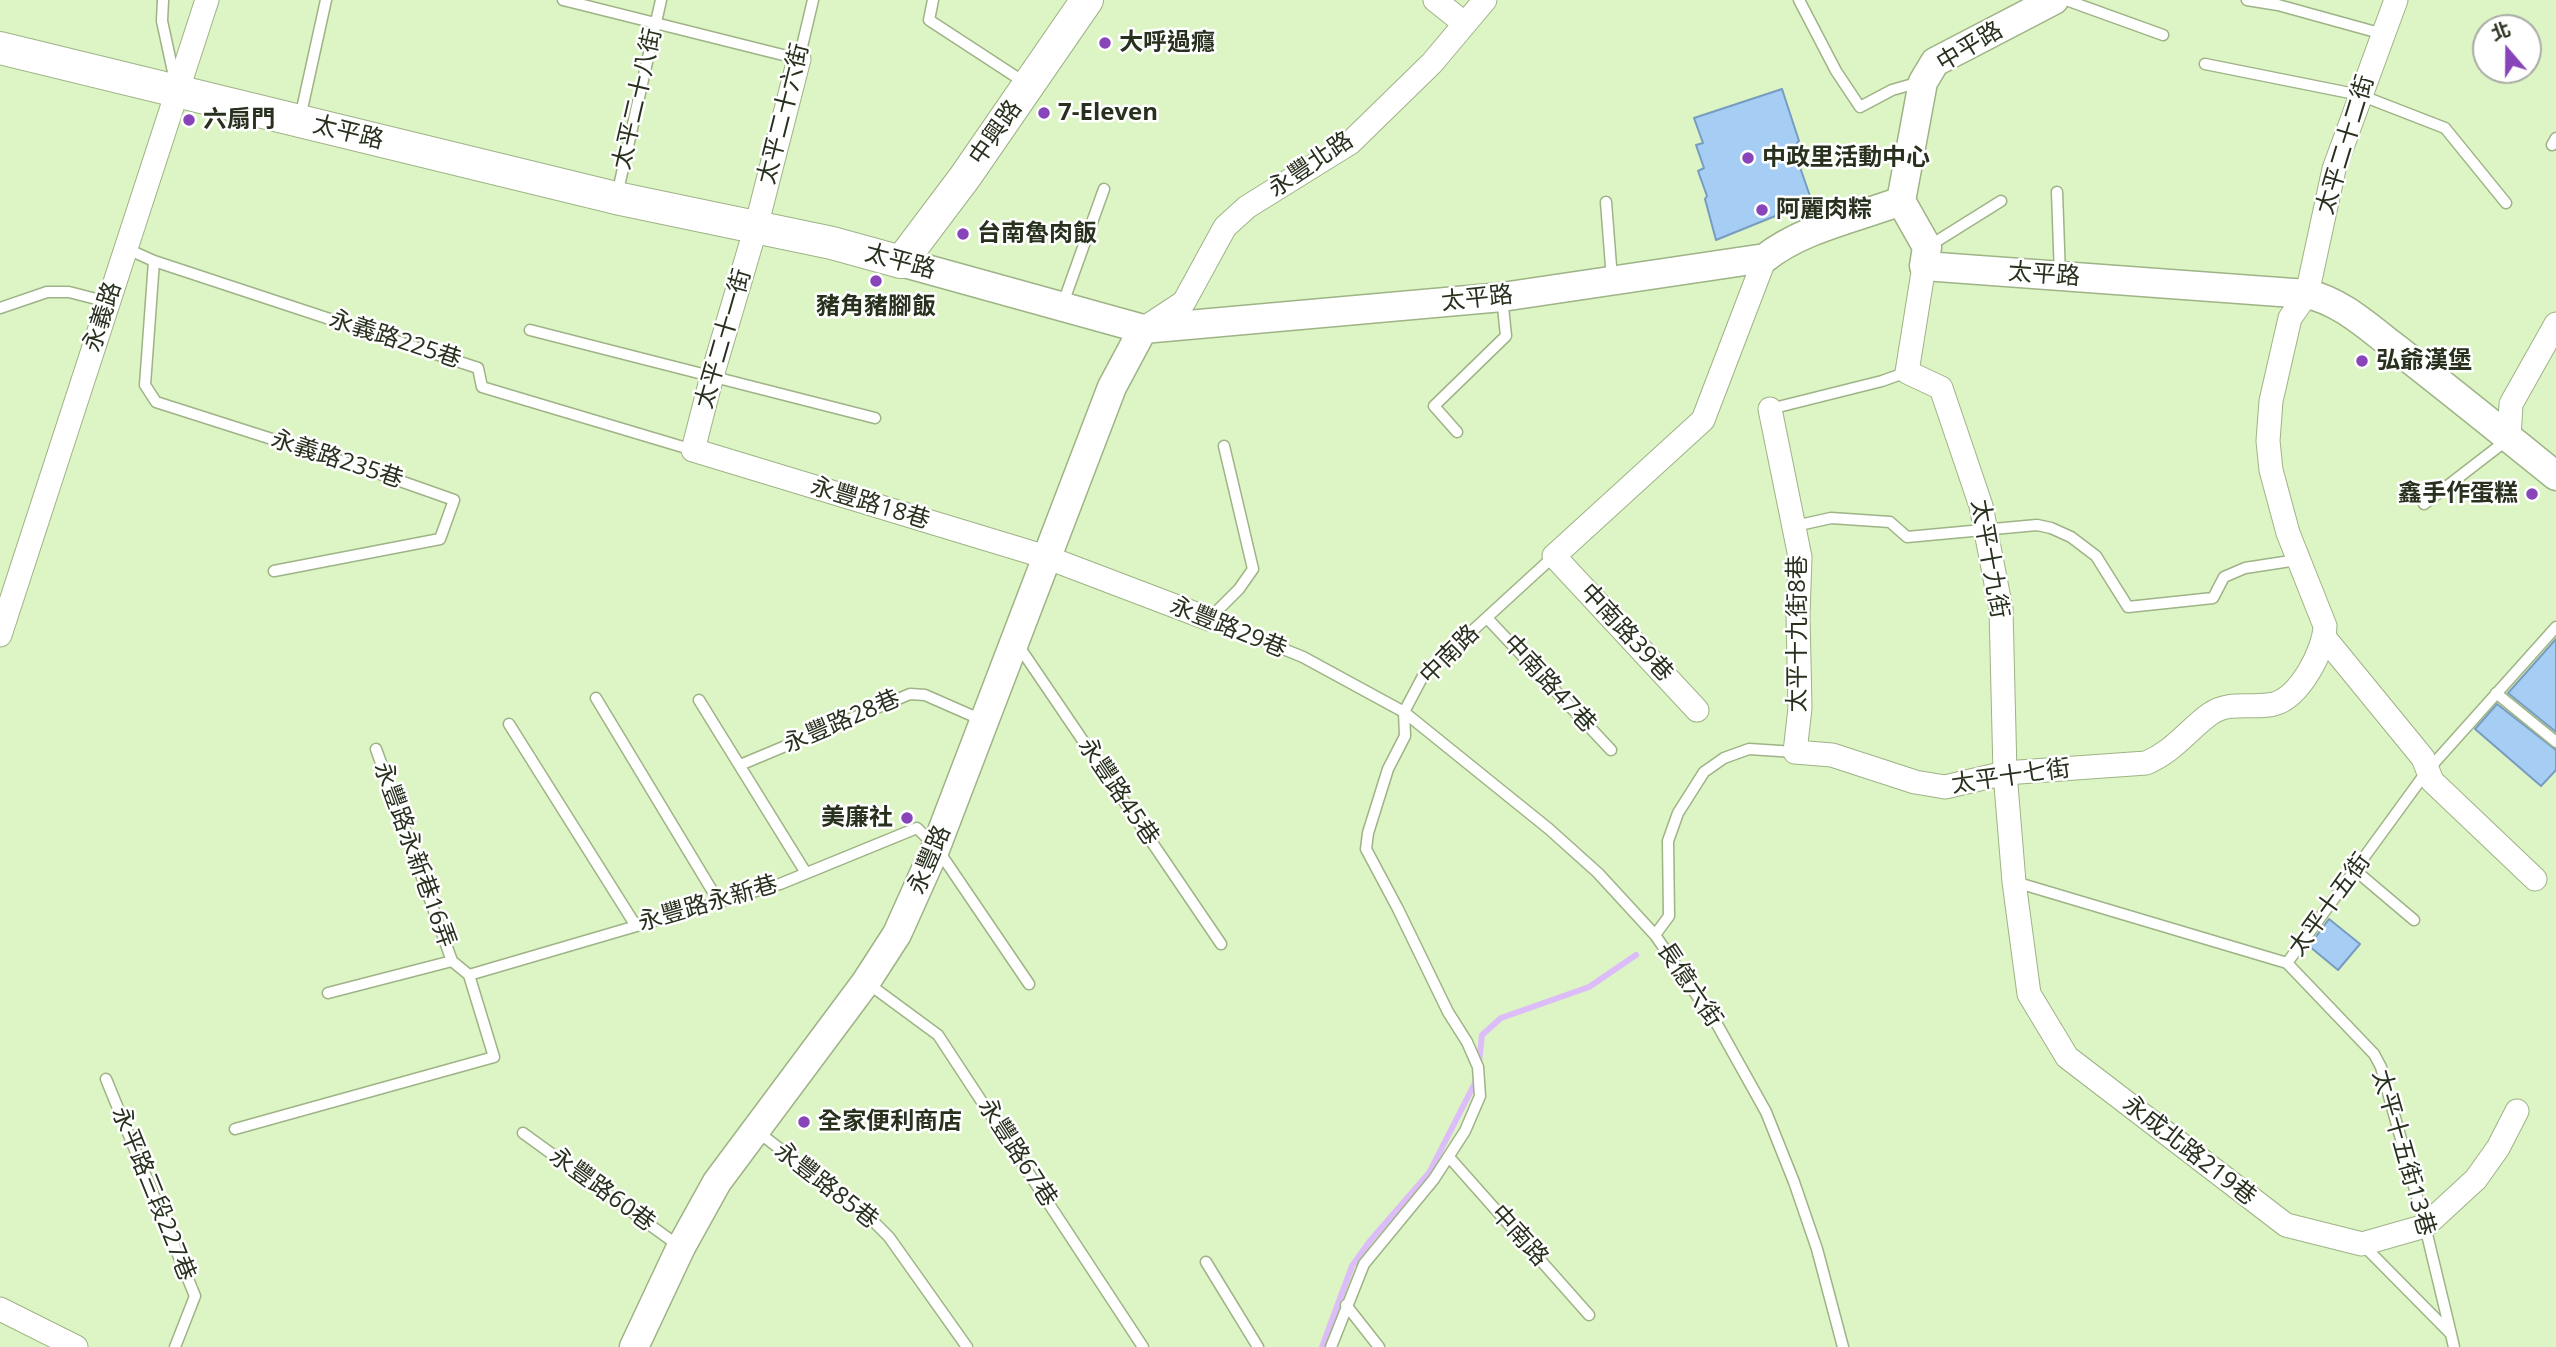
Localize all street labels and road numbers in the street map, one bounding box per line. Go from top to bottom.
street label: 中平路 [1932,16,2008,78]
street label: 太平二十八街 [608,26,668,172]
street label: 太平二十六街 [753,41,815,187]
street label: 太平二十二街 [2311,72,2381,218]
street label: 中興路 [964,95,1028,171]
street label: 太平路 [310,110,386,156]
street label: 永豐北路 [1263,126,1359,204]
street label: 太平路 [861,239,939,285]
street label: 太平路 [2007,258,2081,292]
street label: 太平二十一街 [690,266,758,412]
street label: 永義路 [78,278,128,356]
street label: 太平路 [1440,281,1514,317]
street label: 永義路225巷 [325,305,465,375]
street label: 永義路235巷 [267,425,407,495]
street label: 永豐路18巷 [807,472,933,536]
street label: 太平十九街 [1964,497,2014,621]
street label: 太平十九街8巷 [1784,555,1812,713]
street label: 中南路39巷 [1573,578,1679,688]
street label: 永豐路29巷 [1165,592,1291,664]
street label: 中南路 [1414,619,1486,691]
street label: 中南路47巷 [1496,629,1602,739]
street label: 永豐路28巷 [780,685,904,759]
street label: 永豐路45巷 [1072,733,1164,851]
street label: 太平十七街 [1950,754,2072,800]
street label: 永豐路永新巷16弄 [367,758,461,952]
street label: 永豐路 [903,821,957,899]
street label: 太平十五街 [2283,848,2377,962]
street label: 永豐路永新巷 [635,870,781,938]
street label: 長億六街 [1650,937,1728,1033]
street label: 太平十五街13巷 [2366,1067,2440,1239]
street label: 永成北路219巷 [2117,1090,2261,1212]
street label: 永豐路67巷 [971,1093,1063,1213]
street label: 永平路三段227巷 [105,1103,201,1285]
street label: 永豐路85巷 [768,1137,884,1235]
street label: 永豐路60巷 [544,1142,660,1238]
street label: 中南路 [1484,1200,1554,1272]

